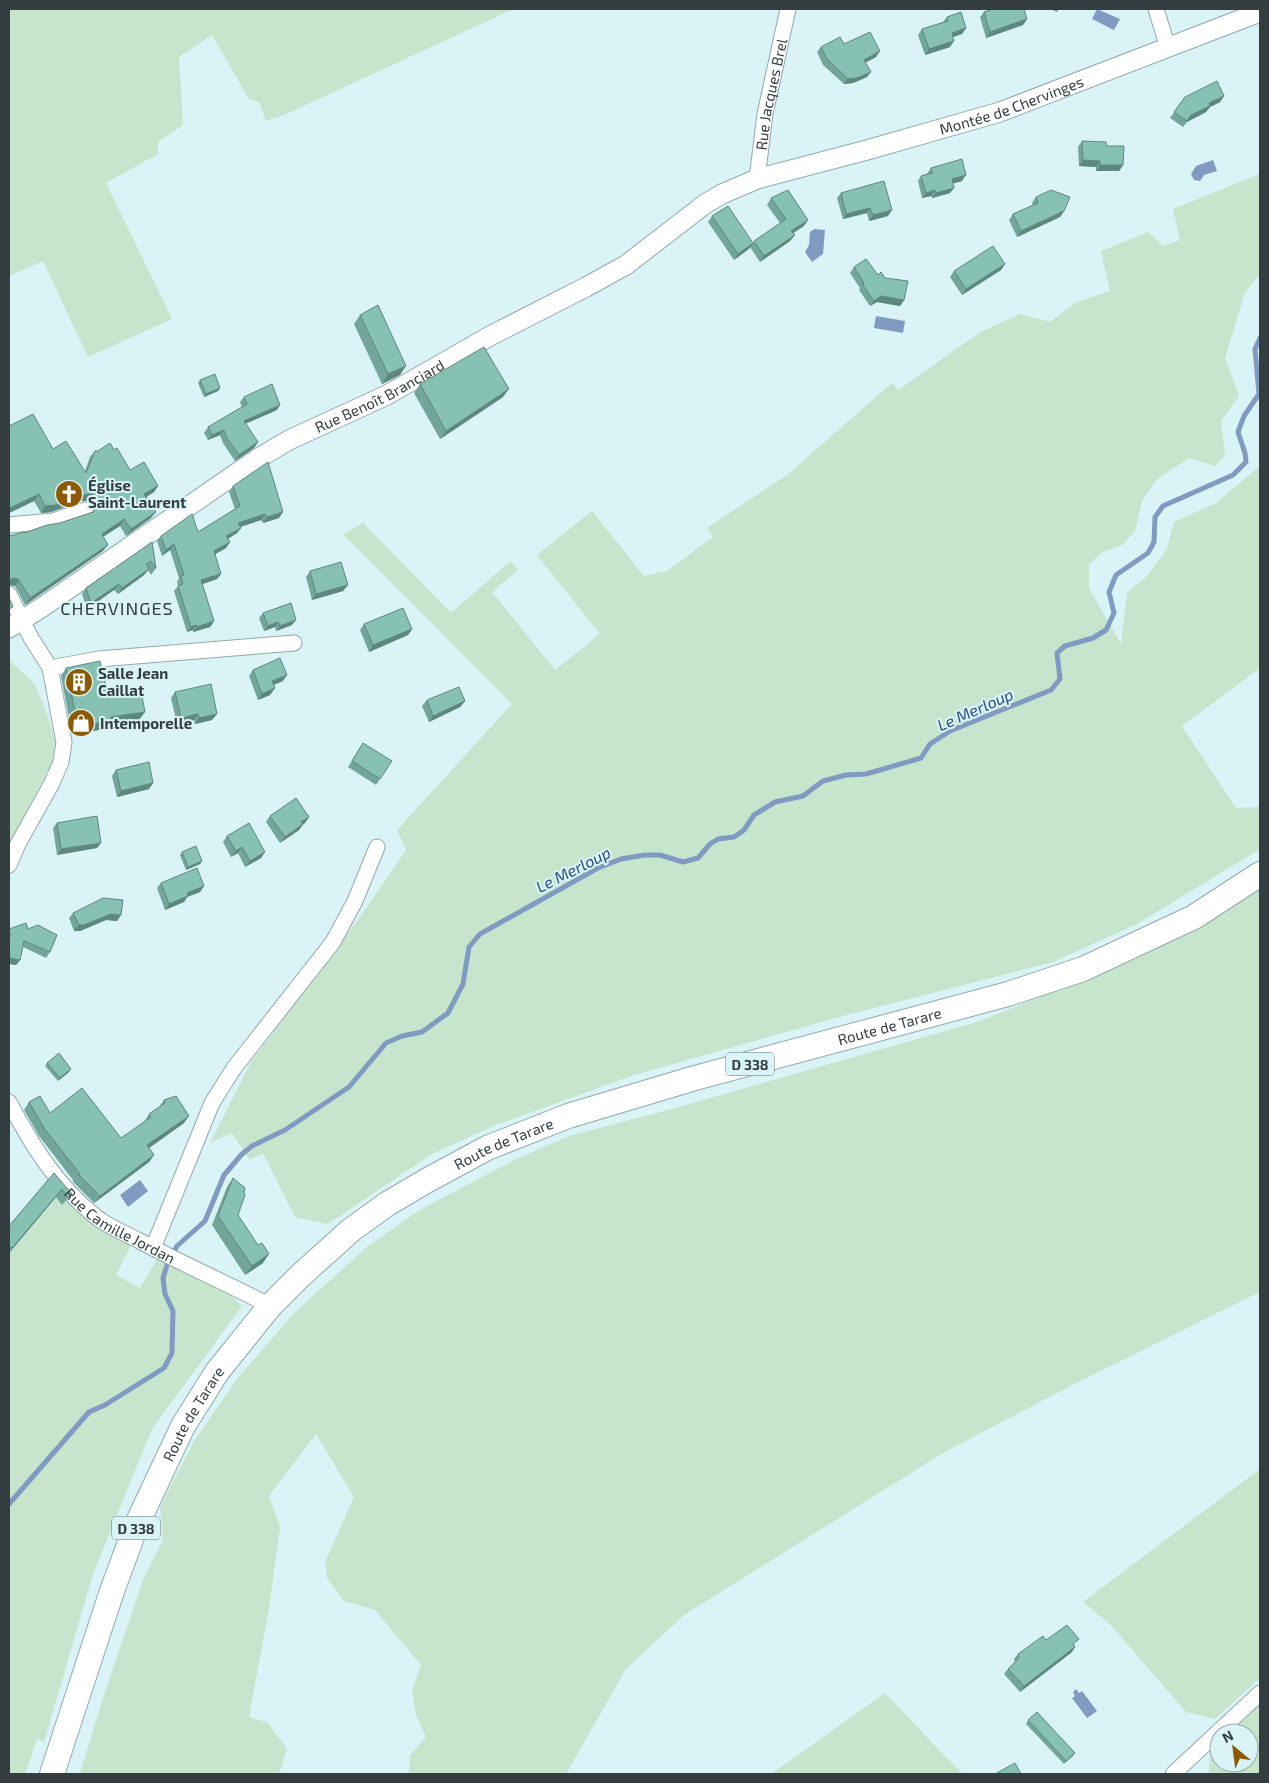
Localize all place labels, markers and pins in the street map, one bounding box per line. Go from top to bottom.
place label: Église Saint-Laurent [88,475,186,511]
church icon: Église Saint-Laurent [54,479,84,509]
place label: Salle Jean Caillat [98,664,168,699]
building icon: Salle Jean Caillat [64,667,94,697]
shop icon: Intemporelle [66,708,96,738]
place label: Intemporelle [100,714,192,732]

